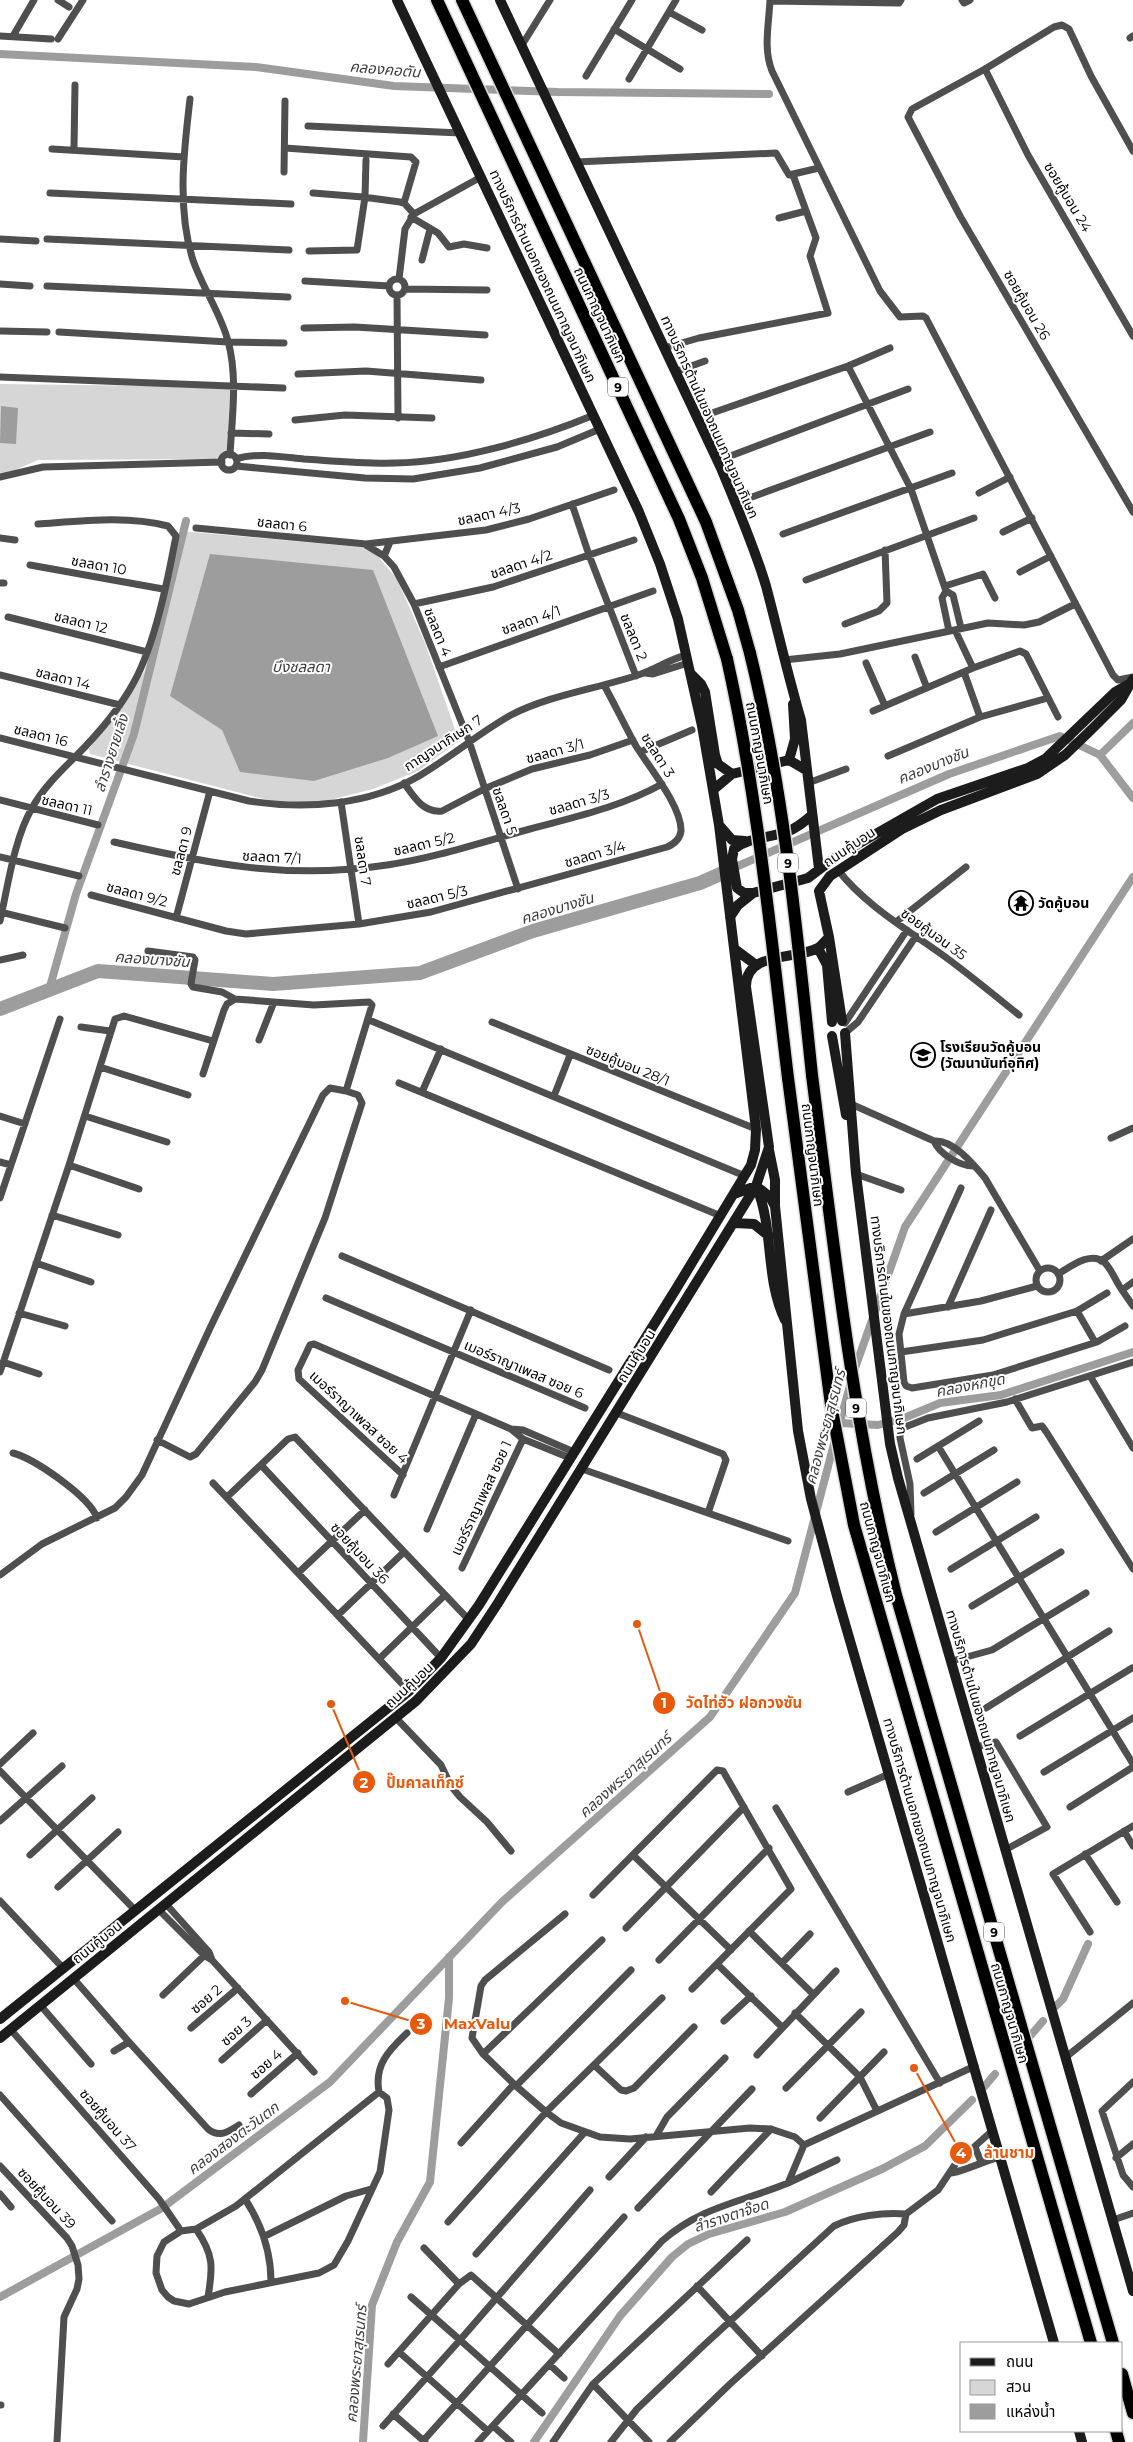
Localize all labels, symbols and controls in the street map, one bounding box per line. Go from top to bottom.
water label: คลองคอตัน [349,56,422,82]
street label: ซอยคู้บอน 24 [1040,159,1096,236]
street label: ทางบริการด้านนอกของถนนกาญจนาภิเษก [486,167,600,385]
street label: ถนนกาญจนาภิเษก [570,264,630,366]
street label: ซอยคู้บอน 26 [1000,267,1055,344]
street label: ทางบริการด้านในของถนนกาญจนาภิเษก [657,313,763,521]
road number: 9 [608,378,628,397]
street label: ชลลดา 4/3 [456,499,522,529]
street label: ชลลดา 6 [256,512,308,536]
street label: ชลลดา 4/2 [488,546,554,582]
street label: ชลลดา 10 [70,551,128,579]
street label: ชลลดา 4/1 [499,601,563,639]
street label: ชลลดา 4 [420,605,456,660]
street label: ชลลดา 12 [52,607,110,637]
street label: ชลลดา 2 [616,611,652,663]
water label: บึงชลลดา [272,657,331,676]
street label: ชลลดา 14 [34,662,93,694]
street label: ถนนกาญจนาภิเษก [742,700,778,806]
water label: ลำรางยายเลิ้ง [89,711,133,794]
street label: กาญจนาภิเษก 7 [400,711,486,775]
street label: ชลลดา 16 [12,720,70,751]
street label: ชลลดา 3 [637,729,679,781]
street label: ชลลดา 3/1 [524,735,586,767]
water label: คลองบางชัน [895,742,972,788]
street label: ชลลดา 5 [488,785,522,837]
street label: ชลลดา 3/3 [547,785,611,819]
street label: ชลลดา 11 [40,790,94,820]
street label: ถนนคู้บอน [819,823,879,871]
street label: ชลลดา 9 [166,824,196,878]
street label: ชลลดา 5/2 [392,828,456,860]
street label: ชลลดา 7 [351,835,375,887]
street label: ชลลดา 3/4 [562,837,628,871]
street label: ชลลดา 7/1 [242,846,302,868]
road number: 9 [778,854,798,872]
street label: ชลลดา 9/2 [104,877,170,911]
street label: ชลลดา 5/3 [405,881,469,913]
water label: คลองบางชัน [518,888,596,928]
temple icon: วัดคู้บอน [1008,890,1034,916]
place label: วัดคู้บอน [1038,894,1089,913]
street label: ซอยคู้บอน 35 [897,904,971,964]
water label: คลองบางชัน [114,947,191,971]
place label: โรงเรียนวัดคู้บอน (วัฒนานันท์อุทิศ) [940,1038,1041,1072]
street label: ซอยคู้บอน 28/1 [584,1040,672,1090]
school or university icon: โรงเรียนวัดคู้บอน (วัฒนานันท์อุทิศ) [910,1042,936,1068]
street label: ถนนกาญจนาภิเษก [798,1102,828,1208]
street label: ทางบริการด้านในของถนนกาญจนาภิเษก [867,1214,911,1436]
street label: ถนนคู้บอน [613,1326,659,1386]
street label: เมอร์ราญาเพลส ซอย 6 [462,1336,587,1402]
water label: คลองพระยาสุเรนทร์ [801,1364,850,1486]
street label: เมอร์ราญาเพลส ซอย 4 [306,1366,413,1468]
water label: คลองหกขุด [934,1369,1007,1401]
road number: 9 [846,1399,866,1418]
street label: เมอร์ราญาเพลส ซอย 1 [447,1438,515,1558]
street label: ถนนกาญจนาภิเษก [856,1499,900,1605]
street label: ซอยคู้บอน 36 [327,1518,393,1588]
street label: ทางบริการด้านในของถนนกาญจนาภิเษก [942,1608,1020,1824]
street label: ถนนคู้บอน [381,1658,437,1712]
callout: วัดไท่ฮัว ฝอกวงซัน [651,1688,813,1718]
text: 1 [661,1693,667,1712]
text: วัดไท่ฮัว ฝอกวงซัน [686,1693,802,1712]
street label: ทางบริการด้านนอกของถนนกาญจนาภิเษก [879,1716,961,1944]
water label: คลองพระยาสุเรนทร์ [575,1726,678,1822]
callout: ปั๊มคาลเท็กซ์ [351,1767,474,1797]
text: ปั๊มคาลเท็กซ์ [386,1772,464,1792]
text: 2 [360,1773,369,1792]
street label: ถนนคู้บอน [68,1916,126,1968]
road number: 9 [984,1922,1004,1941]
street label: ถนนกาญจนาภิเษก [987,1961,1033,2065]
street label: ซอย 2 [187,1980,225,2018]
callout: MaxValu [408,2009,520,2039]
street label: ซอย 3 [217,2012,255,2050]
text: 3 [416,2014,426,2033]
text: MaxValu [444,2014,510,2033]
street label: ซอย 4 [246,2045,286,2083]
street label: ซอยคู้บอน 37 [76,2085,140,2155]
water label: คลองสองตะวันตก [184,2097,283,2179]
callout: ล้านชาม [949,2138,1044,2168]
text: 4 [956,2143,967,2162]
text: ล้านชาม [984,2143,1034,2162]
street label: ซอยคู้บอน 39 [14,2163,80,2233]
water label: ลำรางตาจ๊อด [691,2194,772,2236]
water label: คลองพระยาสุเรนทร์ [341,2301,371,2424]
legend [960,2342,1123,2432]
text: ถนน [1006,2352,1033,2371]
text: สวน [1006,2377,1031,2396]
text: แหล่งน้ำ [1006,2401,1055,2421]

